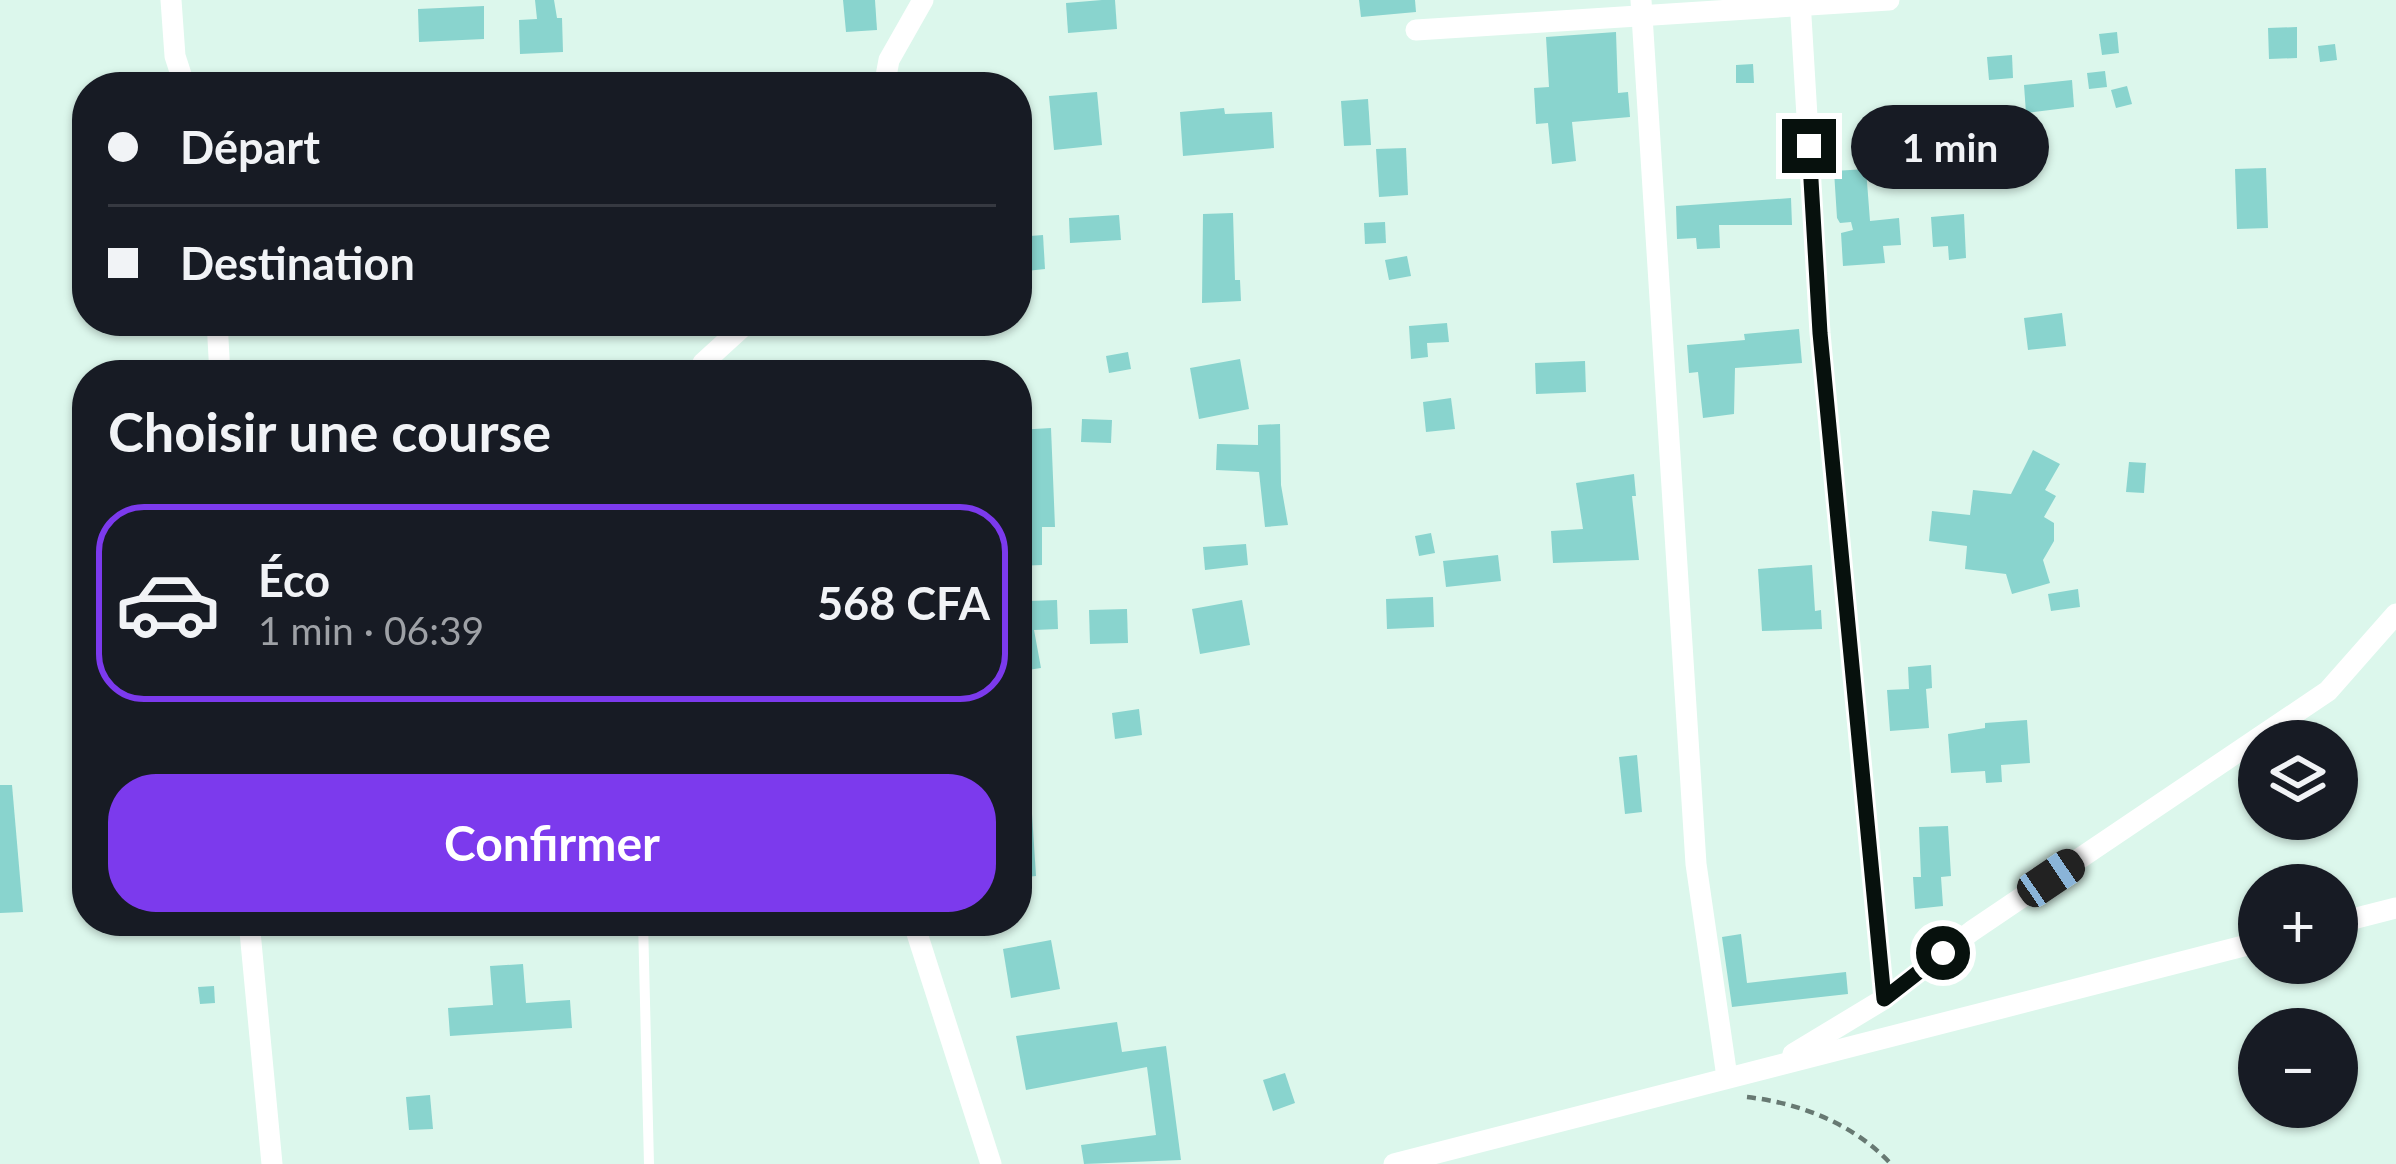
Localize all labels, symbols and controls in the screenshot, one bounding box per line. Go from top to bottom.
callout: 1 min [1851,104,2049,188]
route end [1782,119,1836,173]
text: Départ [180,120,320,174]
text: 1 min [1902,124,1998,170]
text: Destination [180,236,415,290]
text: Choisir une course [108,399,551,464]
icon: car [114,549,222,657]
text: Éco [258,553,330,607]
text: 568 CFA [817,576,990,630]
text: 1 min · 06:39 [258,607,484,653]
map controls [2238,720,2358,1128]
button: layers [2238,720,2358,840]
button: Confirmer [108,774,996,912]
car [2011,843,2091,913]
button: + [2238,864,2358,984]
route start [1916,926,1970,980]
button: − [2238,1008,2358,1128]

